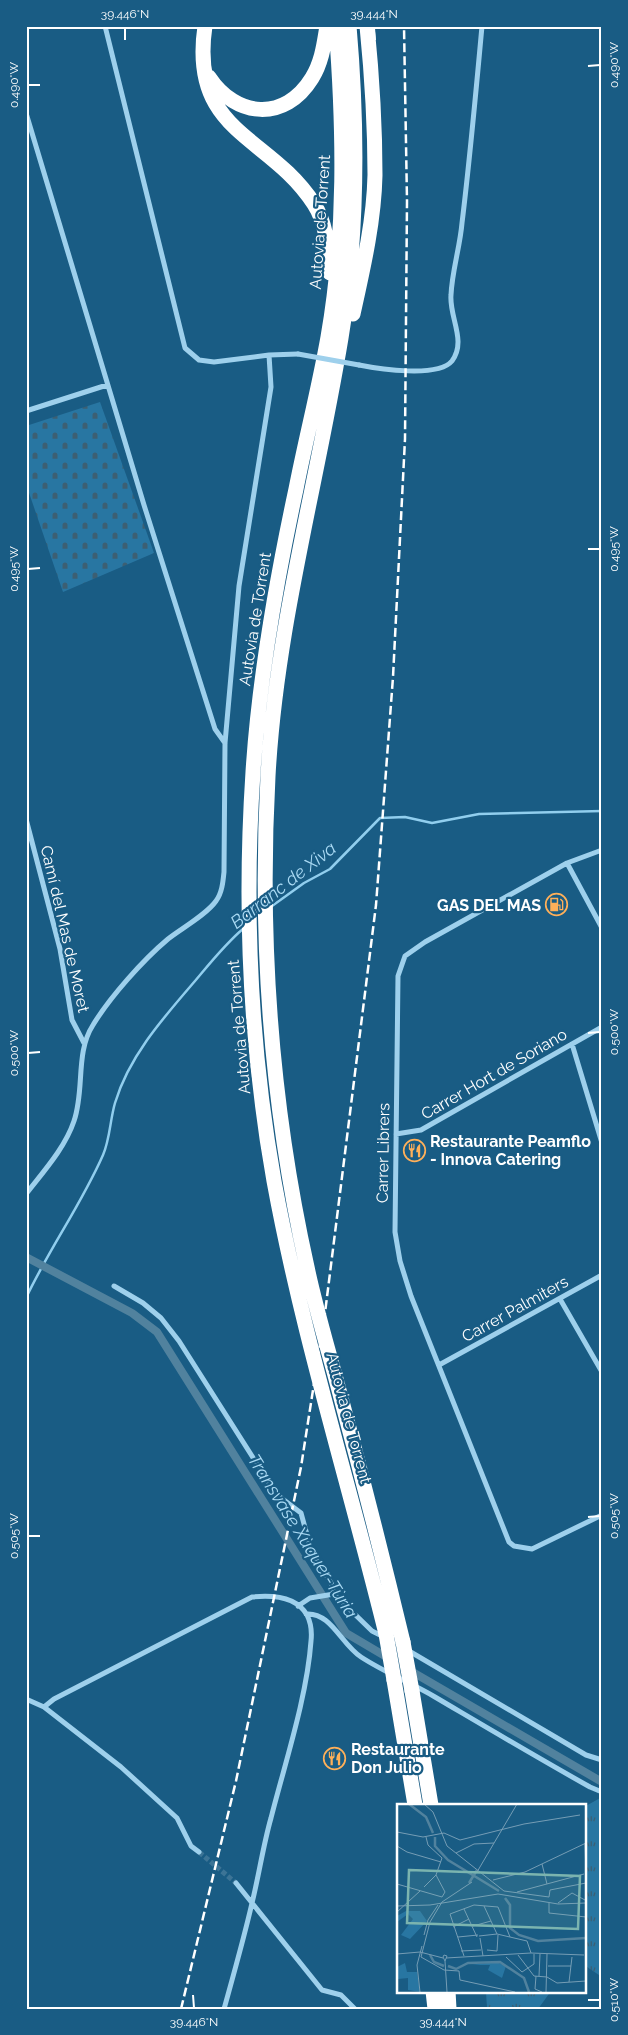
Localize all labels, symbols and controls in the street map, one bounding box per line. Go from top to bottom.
text: 39.446°N [101,7,149,21]
text: 39.444°N [350,7,398,21]
text: 0.490°W [607,42,621,88]
text: 0.490°W [7,62,21,108]
street label: Autovia de Torrent [306,153,334,290]
text: 0.495°W [607,526,621,572]
text: 0.495°W [7,546,21,592]
street label: Autovia de Torrent [235,550,275,687]
water label: Barranc de Xiva [226,837,340,933]
street label: Camí del Mas de Moret [37,844,94,1015]
fuel station icon: GAS DEL MAS [545,893,569,917]
place label: GAS DEL MAS [437,896,541,915]
street label: Autovia de Torrent [224,958,254,1095]
text: 0.500°W [607,1008,621,1055]
street label: Carrer Hort de Soriano [418,1025,570,1123]
text: 0.500°W [7,1029,21,1076]
street label: Carrer Librers [373,1102,393,1203]
place label: Restaurante Peamflo - Innova Catering [430,1132,591,1169]
restaurant icon: Restaurante Peamflo - Innova Catering [402,1138,426,1162]
street label: Carrer Palmiters [459,1272,572,1346]
street label: Autovia de Torrent [322,1350,376,1486]
water label: Transvase Xùquer-Tùria [244,1450,362,1622]
text: 0.505°W [607,1493,621,1539]
text: 0.505°W [7,1513,21,1559]
place label: Restaurante Don Julio [351,1740,445,1777]
restaurant icon: Restaurante Don Julio [323,1746,347,1770]
inset map [397,1804,586,1992]
text: 0.510°W [607,1977,621,2022]
text: 39.446°N [170,2015,218,2029]
text: 39.444°N [419,2015,467,2029]

